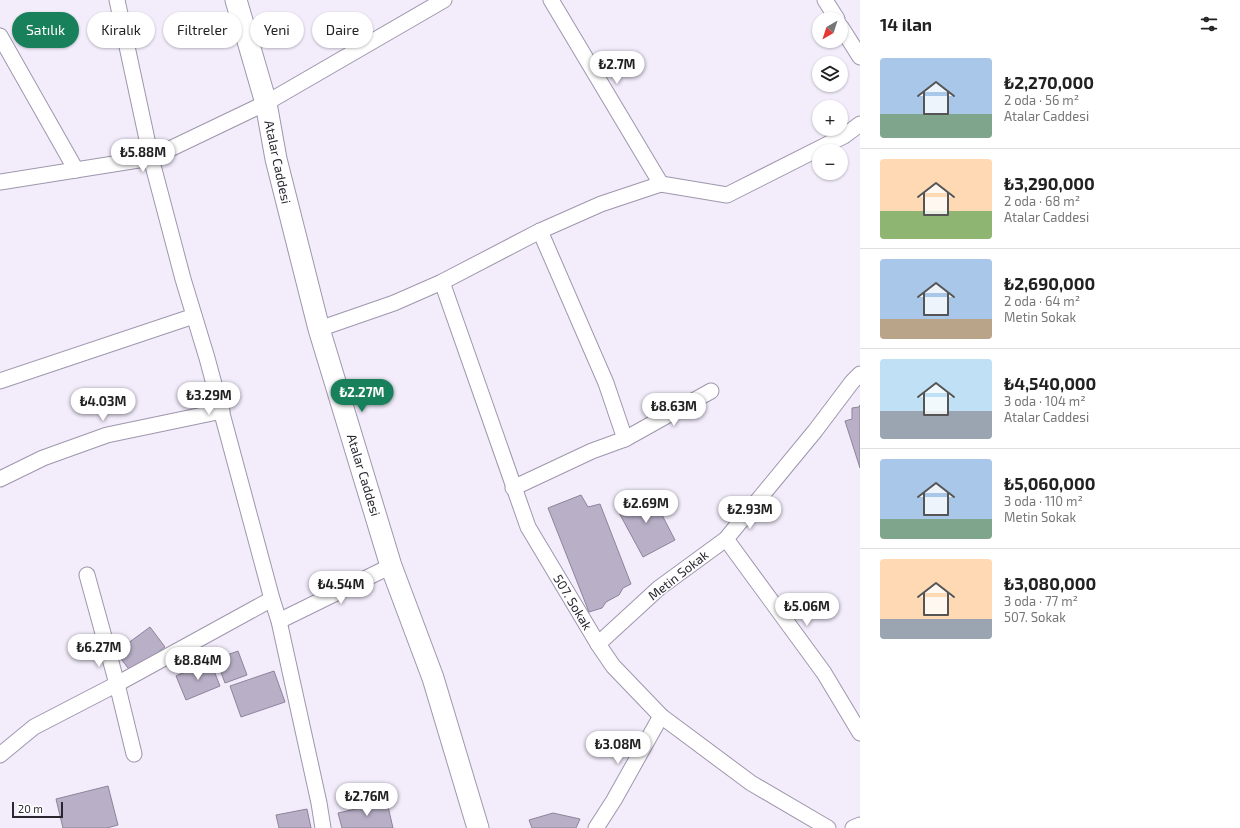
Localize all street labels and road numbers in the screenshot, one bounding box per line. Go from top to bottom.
street label: Atalar Caddesi [261,119,295,205]
street label: Atalar Caddesi [344,432,384,518]
street label: Metin Sokak [645,546,712,603]
street label: 507. Sokak [550,571,596,633]

